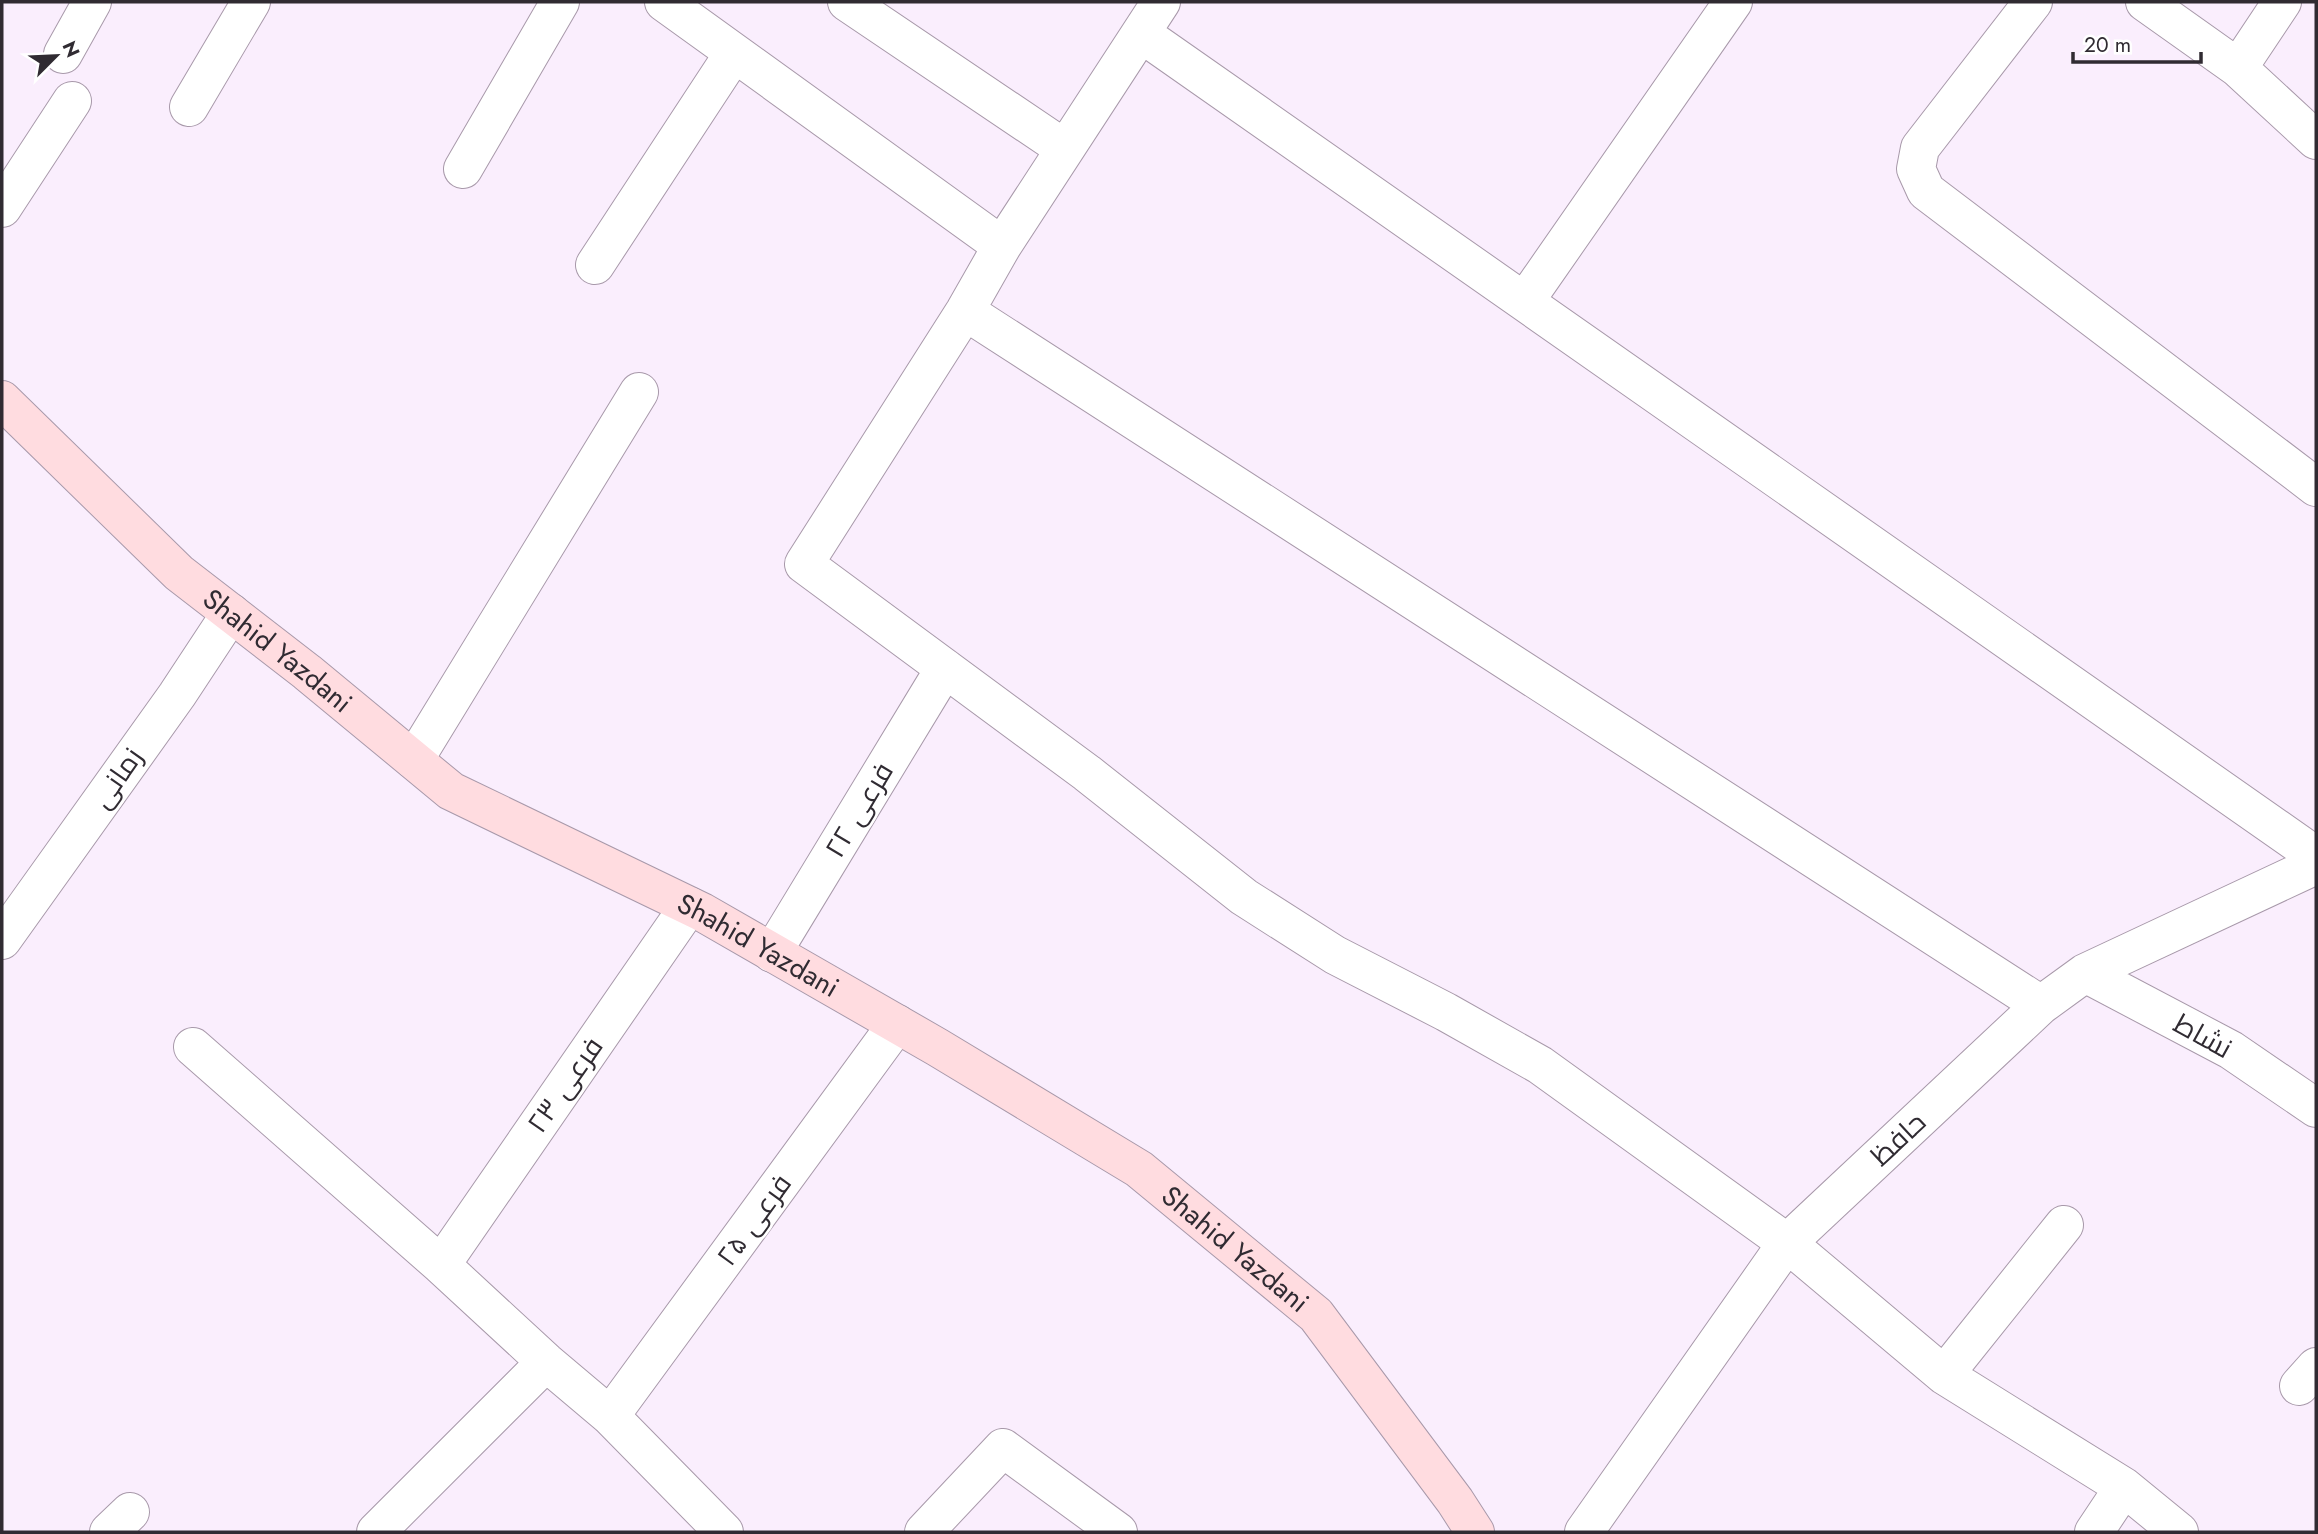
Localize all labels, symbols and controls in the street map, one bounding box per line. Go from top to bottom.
north arrow [21,21,91,91]
scale bar [2073,21,2201,65]
text: 20 m [2084,30,2131,60]
text: N [56,37,86,62]
street label: Shahid Yazdani [194,578,362,722]
street label: زمانی [81,739,153,817]
street label: فرعی ۲۲ [814,755,904,865]
street label: Shahid Yazdani [671,883,847,1007]
street label: نشاط [2166,1003,2240,1069]
street label: فرعی ۲۳ [517,1029,613,1141]
street label: حافظ [1861,1102,1935,1176]
street label: فرعی ۲۵ [707,1165,801,1275]
street label: Shahid Yazdani [1153,1175,1318,1322]

